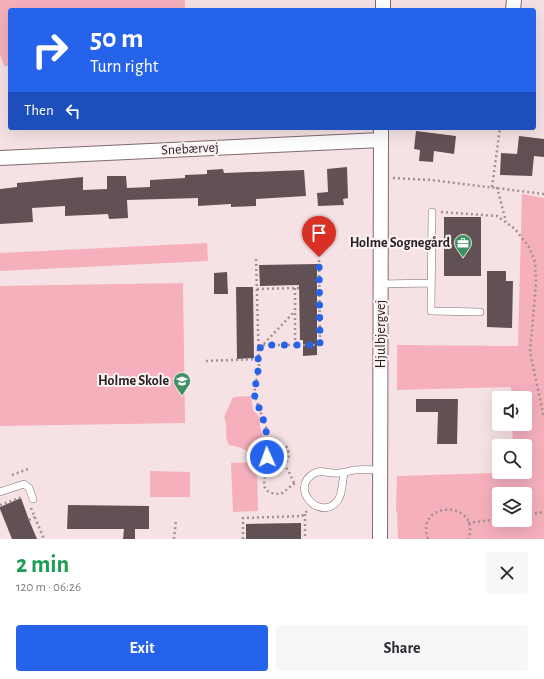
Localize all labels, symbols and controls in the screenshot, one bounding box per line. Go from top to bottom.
icon: right [24,24,76,76]
text: 50 m [90,25,144,53]
text: Turn right [90,58,159,76]
icon: left [62,100,84,122]
text: Then [24,103,54,118]
street label: Snebærvej [161,141,219,157]
pin [302,216,336,257]
icon: arrive [308,222,330,244]
office icon: Holme Sognegård [453,233,473,258]
place label: Holme Sognegård [350,236,451,250]
street label: Hjulbjergvej [374,300,388,368]
school or university icon: Holme Skole [172,371,192,396]
place label: Holme Skole [98,374,169,388]
map controls [492,391,532,527]
button: sound [492,391,532,431]
position arrow [246,436,288,478]
button: search [492,439,532,479]
button: layers [492,487,532,527]
button: close [486,552,528,594]
text: 2 min [16,553,69,577]
text: 120 m · 06:26 [16,581,81,594]
button: Exit [16,625,268,671]
button: Share [276,625,528,671]

